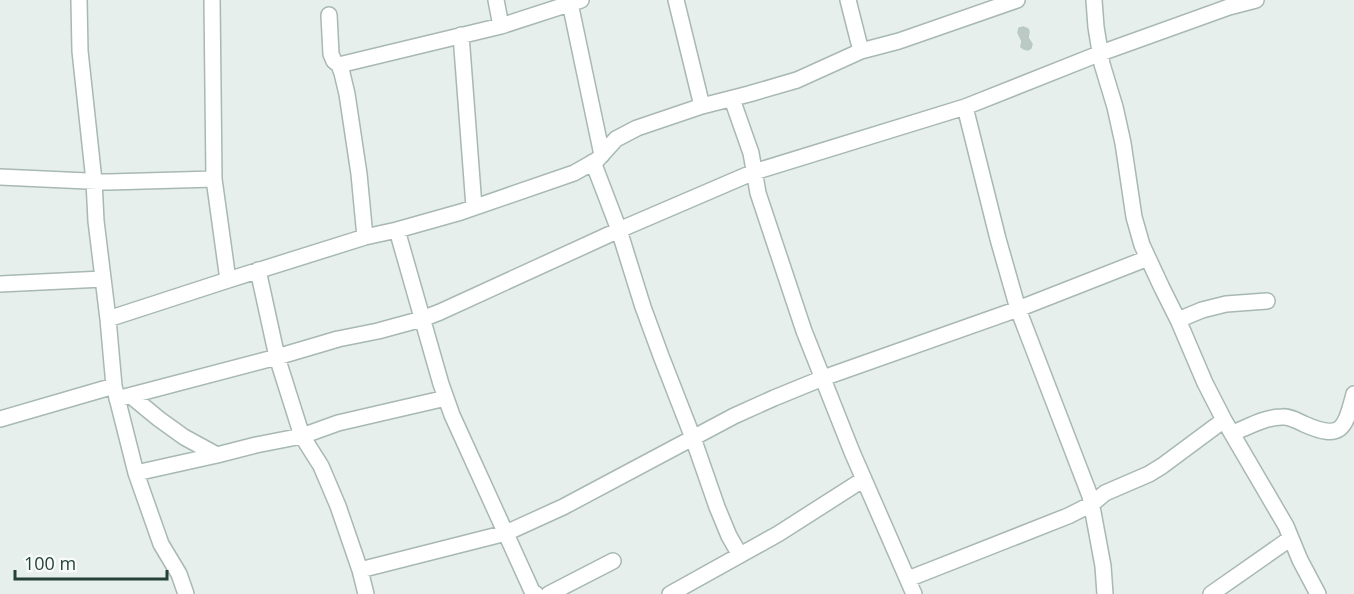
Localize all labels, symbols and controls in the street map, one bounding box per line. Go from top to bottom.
scale bar [15,543,166,581]
text: 100 m [24,551,76,575]

